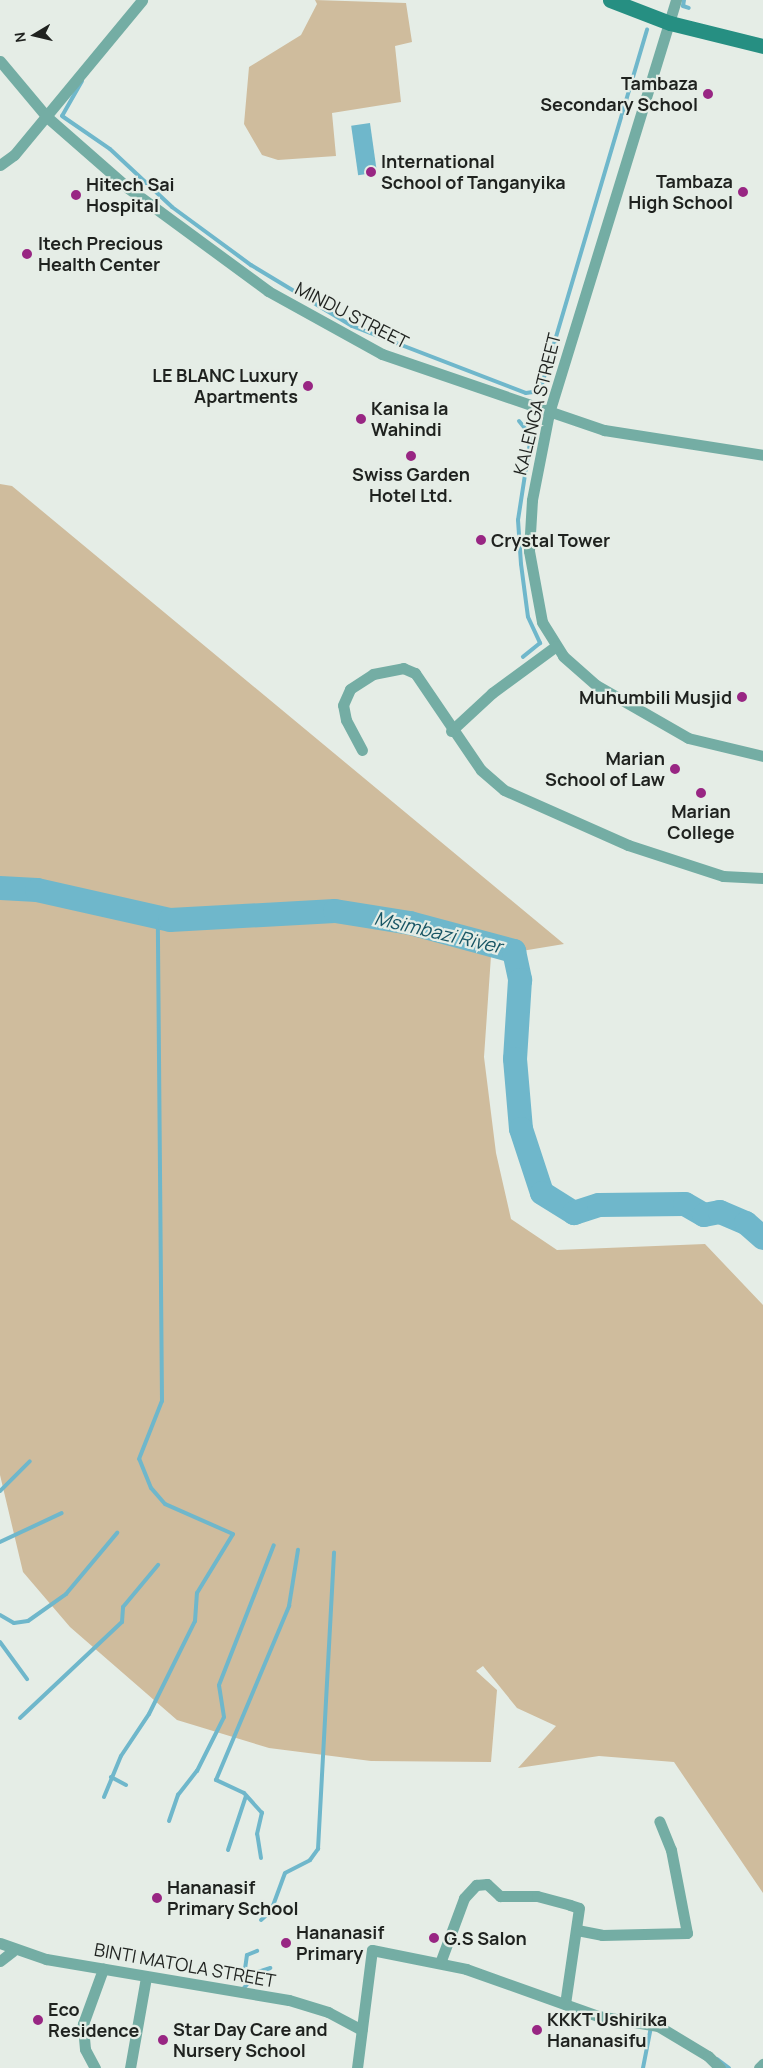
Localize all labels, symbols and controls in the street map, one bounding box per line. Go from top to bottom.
north arrow [10,10,60,60]
text: N [10,31,30,44]
place label: Tambaza Secondary School [540,73,698,116]
marker: Tambaza Secondary School [702,88,714,100]
place label: International School of Tanganyika [381,151,566,193]
marker: International School of Tanganyika [365,166,377,178]
place label: Tambaza High School [628,171,733,213]
place label: Hitech Sai Hospital [86,174,175,216]
marker: Tambaza High School [737,186,749,198]
marker: Hitech Sai Hospital [70,189,82,201]
place label: Itech Precious Health Center [38,233,163,276]
marker: Itech Precious Health Center [20,247,34,261]
street label: MINDU STREET [292,277,412,353]
street label: KALENGA STREET [509,331,565,477]
place label: LE BLANC Luxury Apartments [152,365,298,408]
marker: LE BLANC Luxury Apartments [302,380,314,392]
place label: Kanisa la Wahindi [371,398,448,440]
marker: Kanisa la Wahindi [355,413,367,425]
marker: Swiss Garden Hotel Ltd. [405,450,417,462]
place label: Swiss Garden Hotel Ltd. [352,464,470,506]
place label: Crystal Tower [491,529,610,551]
marker: Crystal Tower [475,534,487,546]
place label: Muhumbili Musjid [579,686,732,708]
marker: Muhumbili Musjid [736,691,748,703]
place label: Marian School of Law [545,748,665,791]
marker: Marian School of Law [669,763,681,775]
marker: Marian College [695,787,707,799]
place label: Marian College [667,801,735,844]
water label: Msimbazi River [372,907,504,959]
place label: Hananasif Primary School [167,1877,299,1920]
marker: Hananasif Primary School [151,1892,163,1904]
place label: Hananasif Primary [296,1922,384,1965]
place label: G.S Salon [444,1927,527,1949]
marker: G.S Salon [428,1932,440,1944]
marker: Hananasif Primary [280,1937,292,1949]
street label: BINTI MATOLA STREET [93,1938,277,1992]
place label: Eco Residence [48,1999,139,2042]
place label: KKKT Ushirika Hananasifu [547,2009,668,2052]
marker: Eco Residence [32,2014,44,2026]
place label: Star Day Care and Nursery School [173,2019,328,2062]
marker: KKKT Ushirika Hananasifu [531,2024,543,2036]
marker: Star Day Care and Nursery School [157,2034,169,2046]

